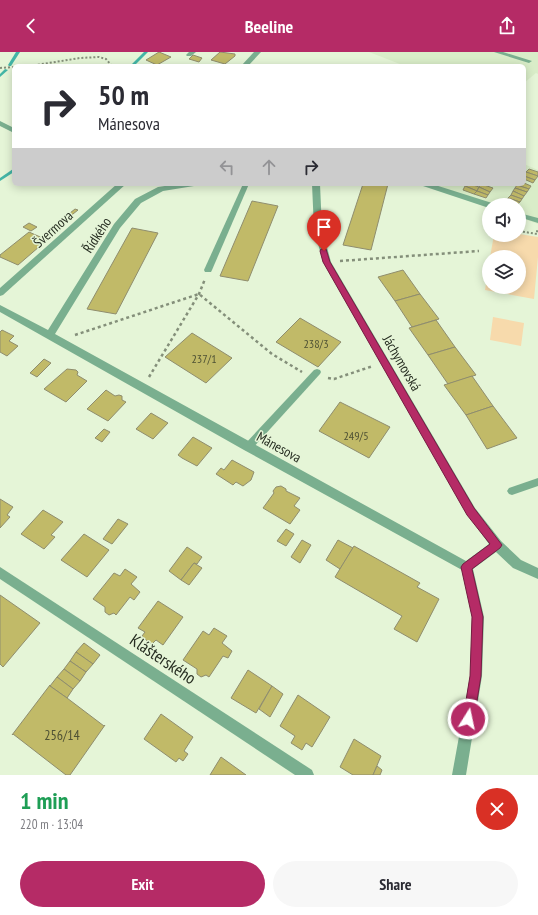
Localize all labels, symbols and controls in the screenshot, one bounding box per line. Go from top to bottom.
icon: back [20,15,42,37]
text: Beeline [245,15,293,38]
icon: share [496,15,518,37]
text: 50 m [98,76,149,113]
icon: right [32,80,84,132]
text: Mánesova [98,112,160,135]
icon: left [216,156,238,178]
icon: ahead [258,156,280,178]
icon: right [300,156,322,178]
map controls [482,198,526,294]
button: sound [482,198,526,242]
street label: Švermova [29,207,77,251]
pin [307,210,341,251]
street label: Řídkého [79,214,115,256]
icon: arrive [313,216,335,238]
button: layers [482,250,526,294]
street label: Jáchymovská [378,331,425,394]
house number: 238/3 [303,336,329,351]
house number: 237/1 [191,351,217,366]
street label: Mánesova [254,427,304,467]
house number: 249/5 [343,428,369,443]
street label: Klášterského [126,629,200,689]
position arrow [447,698,489,740]
house number: 256/14 [44,726,81,744]
text: 1 min [20,785,68,816]
button: close [476,788,518,830]
text: 220 m · 13:04 [20,816,83,833]
button: Exit [20,861,265,907]
button: Share [273,861,518,907]

